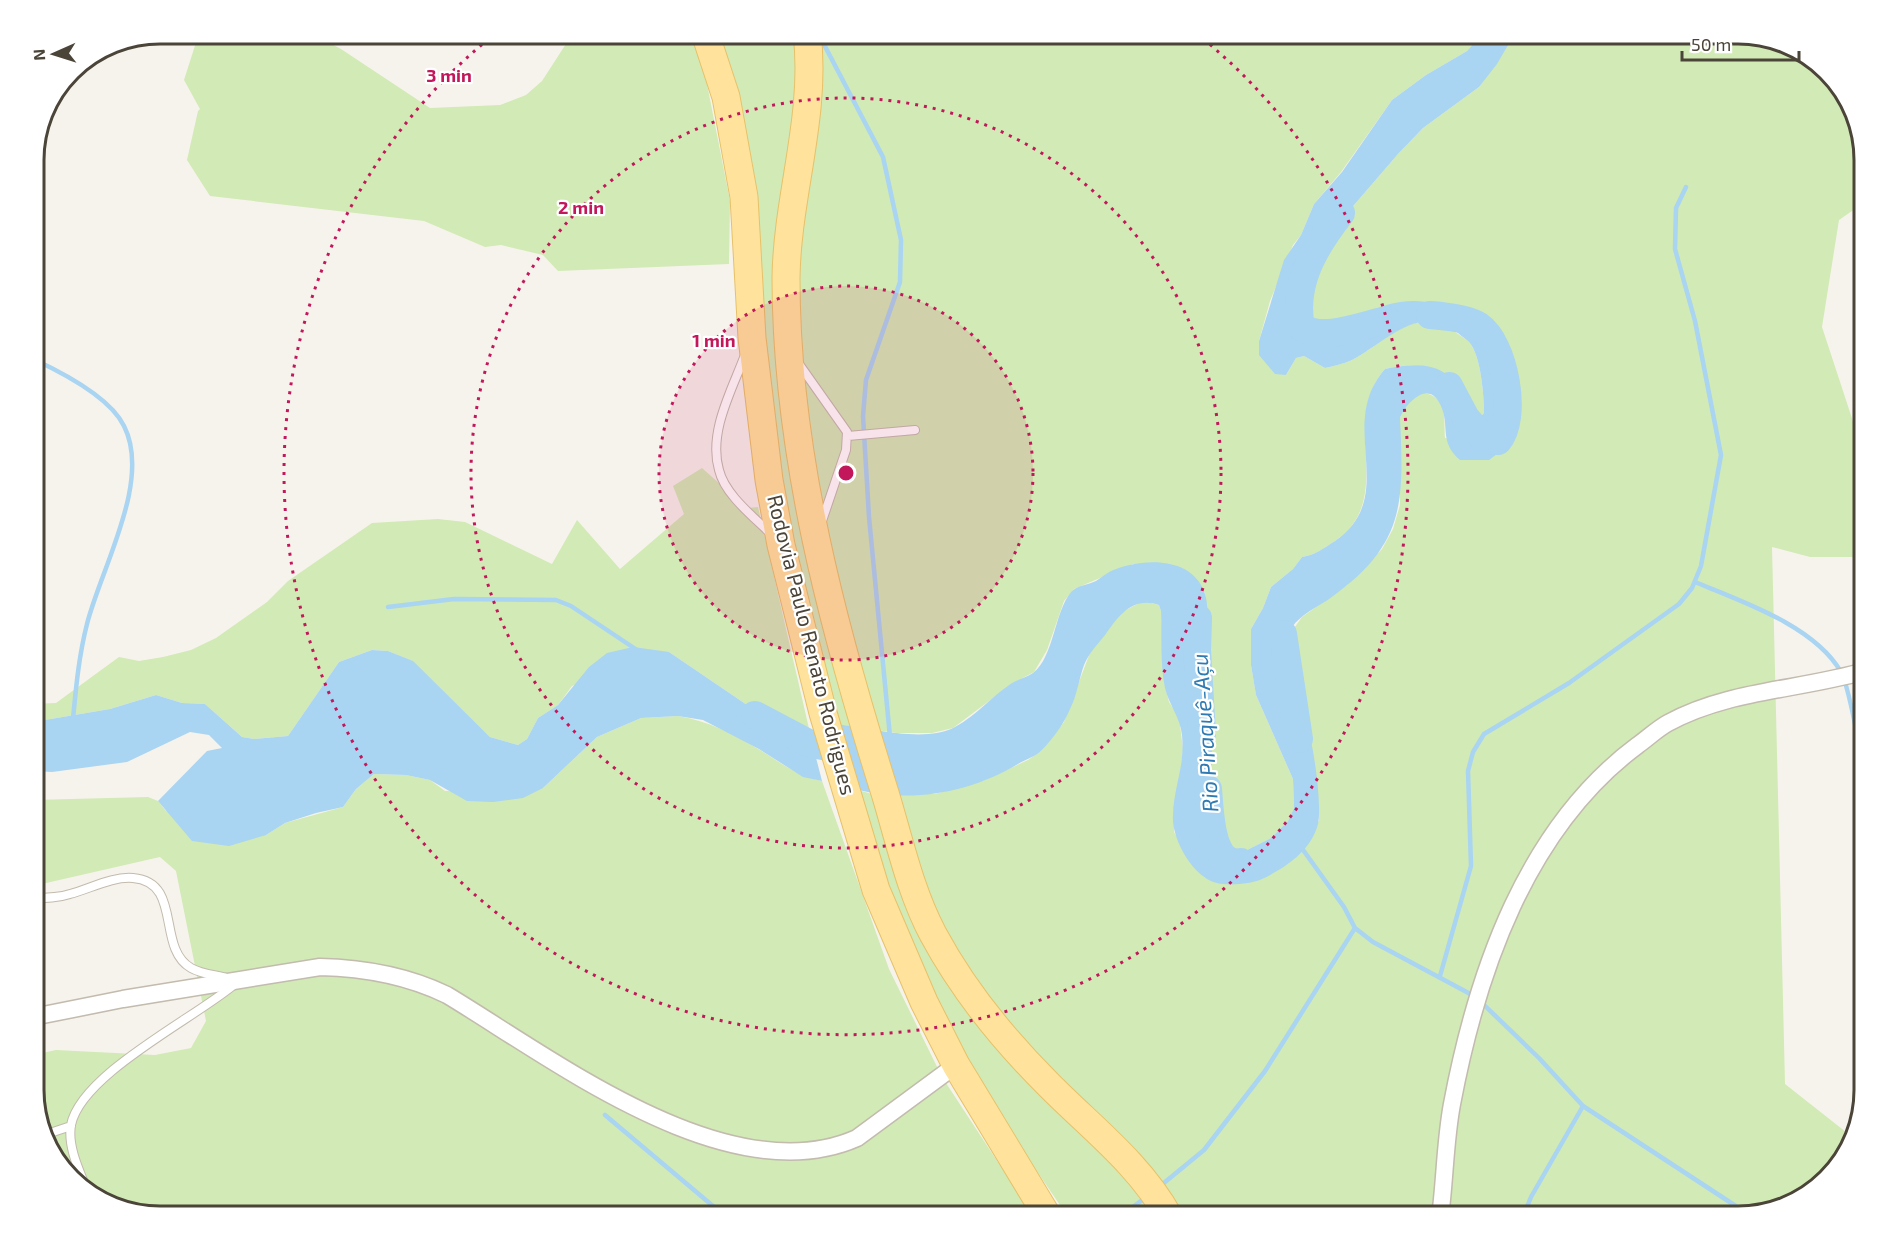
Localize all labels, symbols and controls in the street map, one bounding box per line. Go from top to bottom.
north arrow [24,24,84,84]
scale bar [1682,24,1799,62]
text: 50 m [1691,33,1731,55]
text: N [29,49,48,61]
text: 3 min [426,64,472,86]
text: 2 min [558,196,604,218]
text: 1 min [692,329,736,351]
centre of rings [836,463,856,483]
street label: Rodovia Paulo Renato Rodrigues [763,492,862,797]
water label: Rio Piraquê-Açu [1185,653,1225,813]

